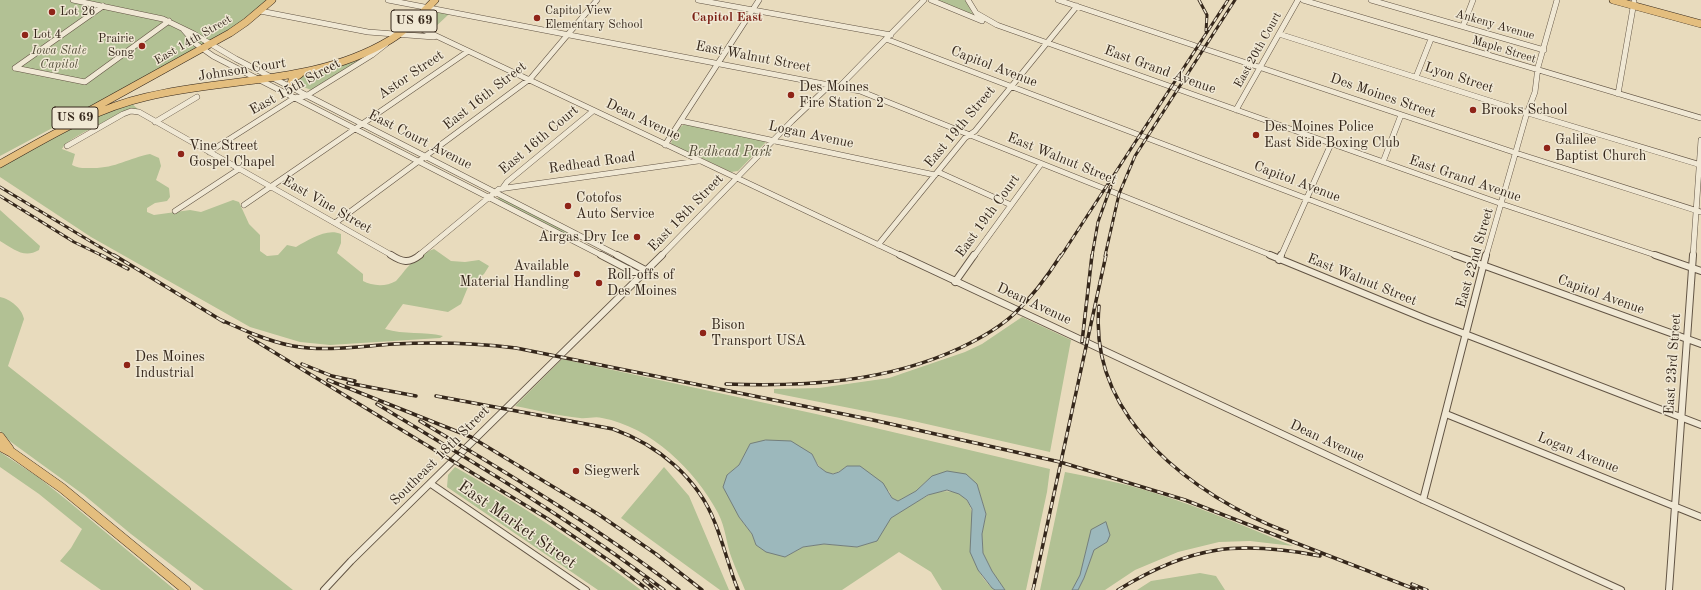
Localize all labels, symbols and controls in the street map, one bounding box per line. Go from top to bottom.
place label: Capitol View Elementary School [545,4,643,32]
place label: Lot 26 [60,5,95,19]
marker: Lot 26 [47,7,57,17]
street label: Ankeny Avenue [1454,7,1536,43]
road number: US 69 [391,10,437,32]
district label: Capitol East [692,10,762,26]
street label: East 20th Court [1231,10,1285,90]
street label: East 14th Street [152,12,234,68]
marker: Capitol View Elementary School [532,13,542,23]
place label: Lot 4 [33,28,62,42]
marker: Lot 4 [20,30,30,40]
place label: Prairie Song [98,32,134,60]
street label: Maple Street [1470,33,1538,67]
street label: East Walnut Street [694,38,812,76]
marker: Prairie Song [137,41,147,51]
street label: East Grand Avenue [1102,42,1218,98]
street label: Capitol Avenue [948,43,1040,91]
park label: Iowa State Capitol [31,44,87,72]
street label: Astor Street [375,47,447,103]
street label: Johnson Court [197,55,287,85]
street label: East 15th Street [247,55,343,119]
street label: East 16th Street [440,58,530,134]
street label: Lyon Street [1422,59,1496,97]
street label: Des Moines Street [1328,70,1438,122]
place label: Des Moines Fire Station 2 [799,79,884,112]
street label: East 19th Street [921,83,999,171]
marker: Des Moines Fire Station 2 [786,90,796,100]
street label: Dean Avenue [603,95,683,145]
street label: East 16th Court [496,102,582,178]
place label: Brooks School [1481,102,1568,118]
marker: Brooks School [1468,105,1478,115]
road number: US 69 [52,107,98,129]
street label: East Court Avenue [365,107,475,173]
street label: Logan Avenue [767,118,855,152]
place label: Des Moines Police East Side Boxing Club [1264,119,1400,152]
street label: East Walnut Street [1005,129,1119,189]
marker: Des Moines Police East Side Boxing Club [1251,130,1261,140]
place label: Galilee Baptist Church [1555,132,1646,164]
place label: Vine Street Gospel Chapel [189,138,275,170]
marker: Galilee Baptist Church [1542,143,1552,153]
park label: Redhead Park [688,144,772,160]
marker: Vine Street Gospel Chapel [176,149,186,159]
street label: Redhead Road [548,149,636,177]
street label: East Grand Avenue [1407,152,1523,206]
street label: Capitol Avenue [1251,158,1343,206]
street label: East 18th Street [645,171,727,255]
street label: East 19th Court [952,171,1024,261]
street label: East Vine Street [279,173,375,237]
place label: Cotofos Auto Service [576,190,655,222]
marker: Cotofos Auto Service [563,201,573,211]
street label: East 22nd Street [1453,206,1497,310]
place label: Airgas Dry Ice [538,229,629,245]
marker: Airgas Dry Ice [632,232,642,242]
street label: East Walnut Street [1305,250,1419,310]
place label: Available Material Handling [459,258,569,290]
place label: Roll-offs of Des Moines [607,267,677,300]
marker: Available Material Handling [572,269,582,279]
street label: Capitol Avenue [1555,271,1647,319]
marker: Roll-offs of Des Moines [594,278,604,288]
street label: Dean Avenue [994,279,1074,329]
street label: East 23rd Street [1661,313,1685,415]
place label: Bison Transport USA [711,317,806,350]
marker: Bison Transport USA [698,328,708,338]
place label: Des Moines Industrial [135,349,205,382]
marker: Des Moines Industrial [122,360,132,370]
street label: Southeast 18th Street [387,403,493,509]
street label: Dean Avenue [1287,416,1367,466]
street label: Logan Avenue [1535,429,1621,477]
place label: Siegwerk [584,463,640,479]
marker: Siegwerk [571,466,581,476]
street label: East Market Street [454,476,580,574]

